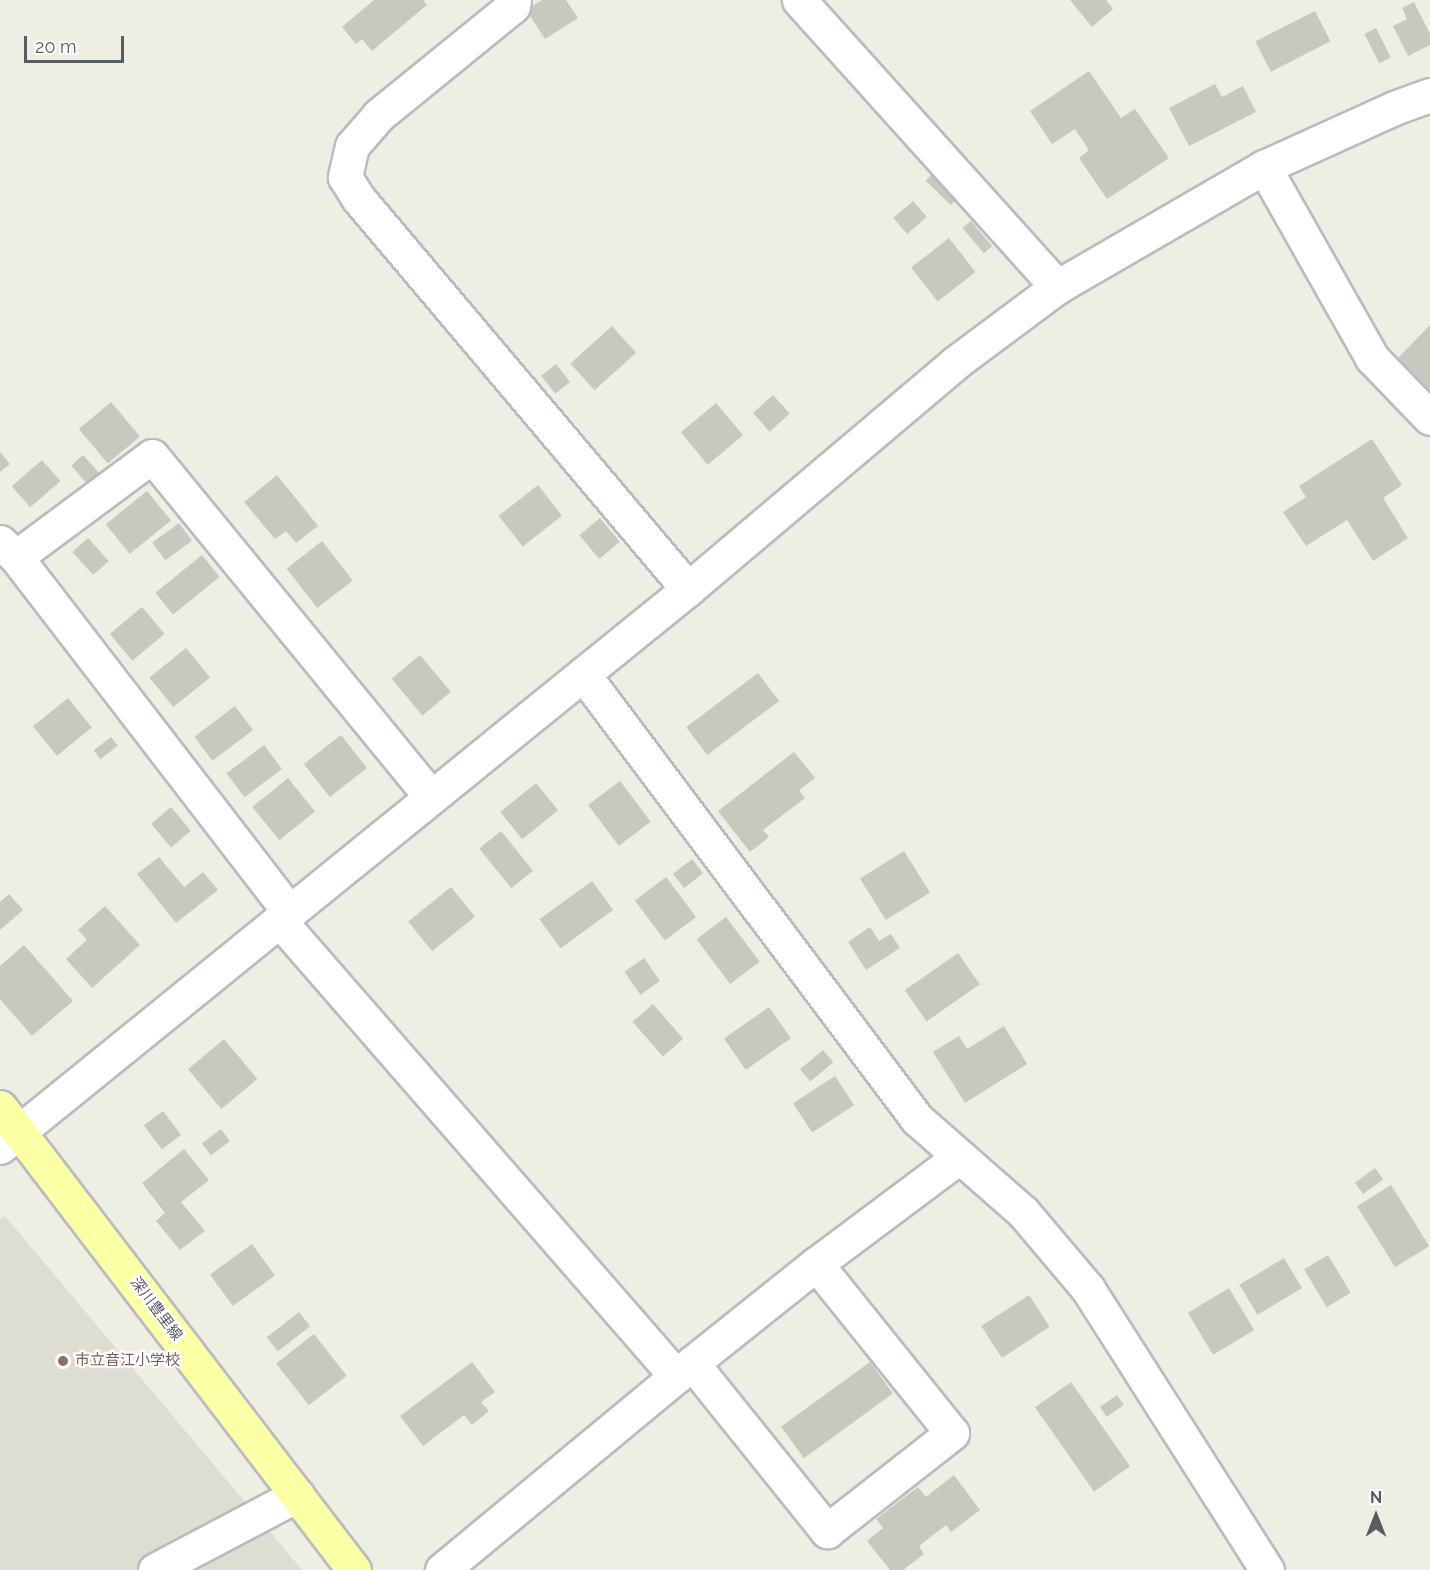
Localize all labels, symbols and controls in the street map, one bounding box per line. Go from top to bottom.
scale bar [27,24,128,62]
text: 20 m [35,36,77,57]
street label: 深川豊里線 [126,1274,186,1344]
place label: 市立音江小学校 [75,1352,180,1370]
marker: 市立音江小学校 [56,1354,70,1368]
north arrow [1346,1486,1406,1546]
text: N [1370,1488,1382,1507]

